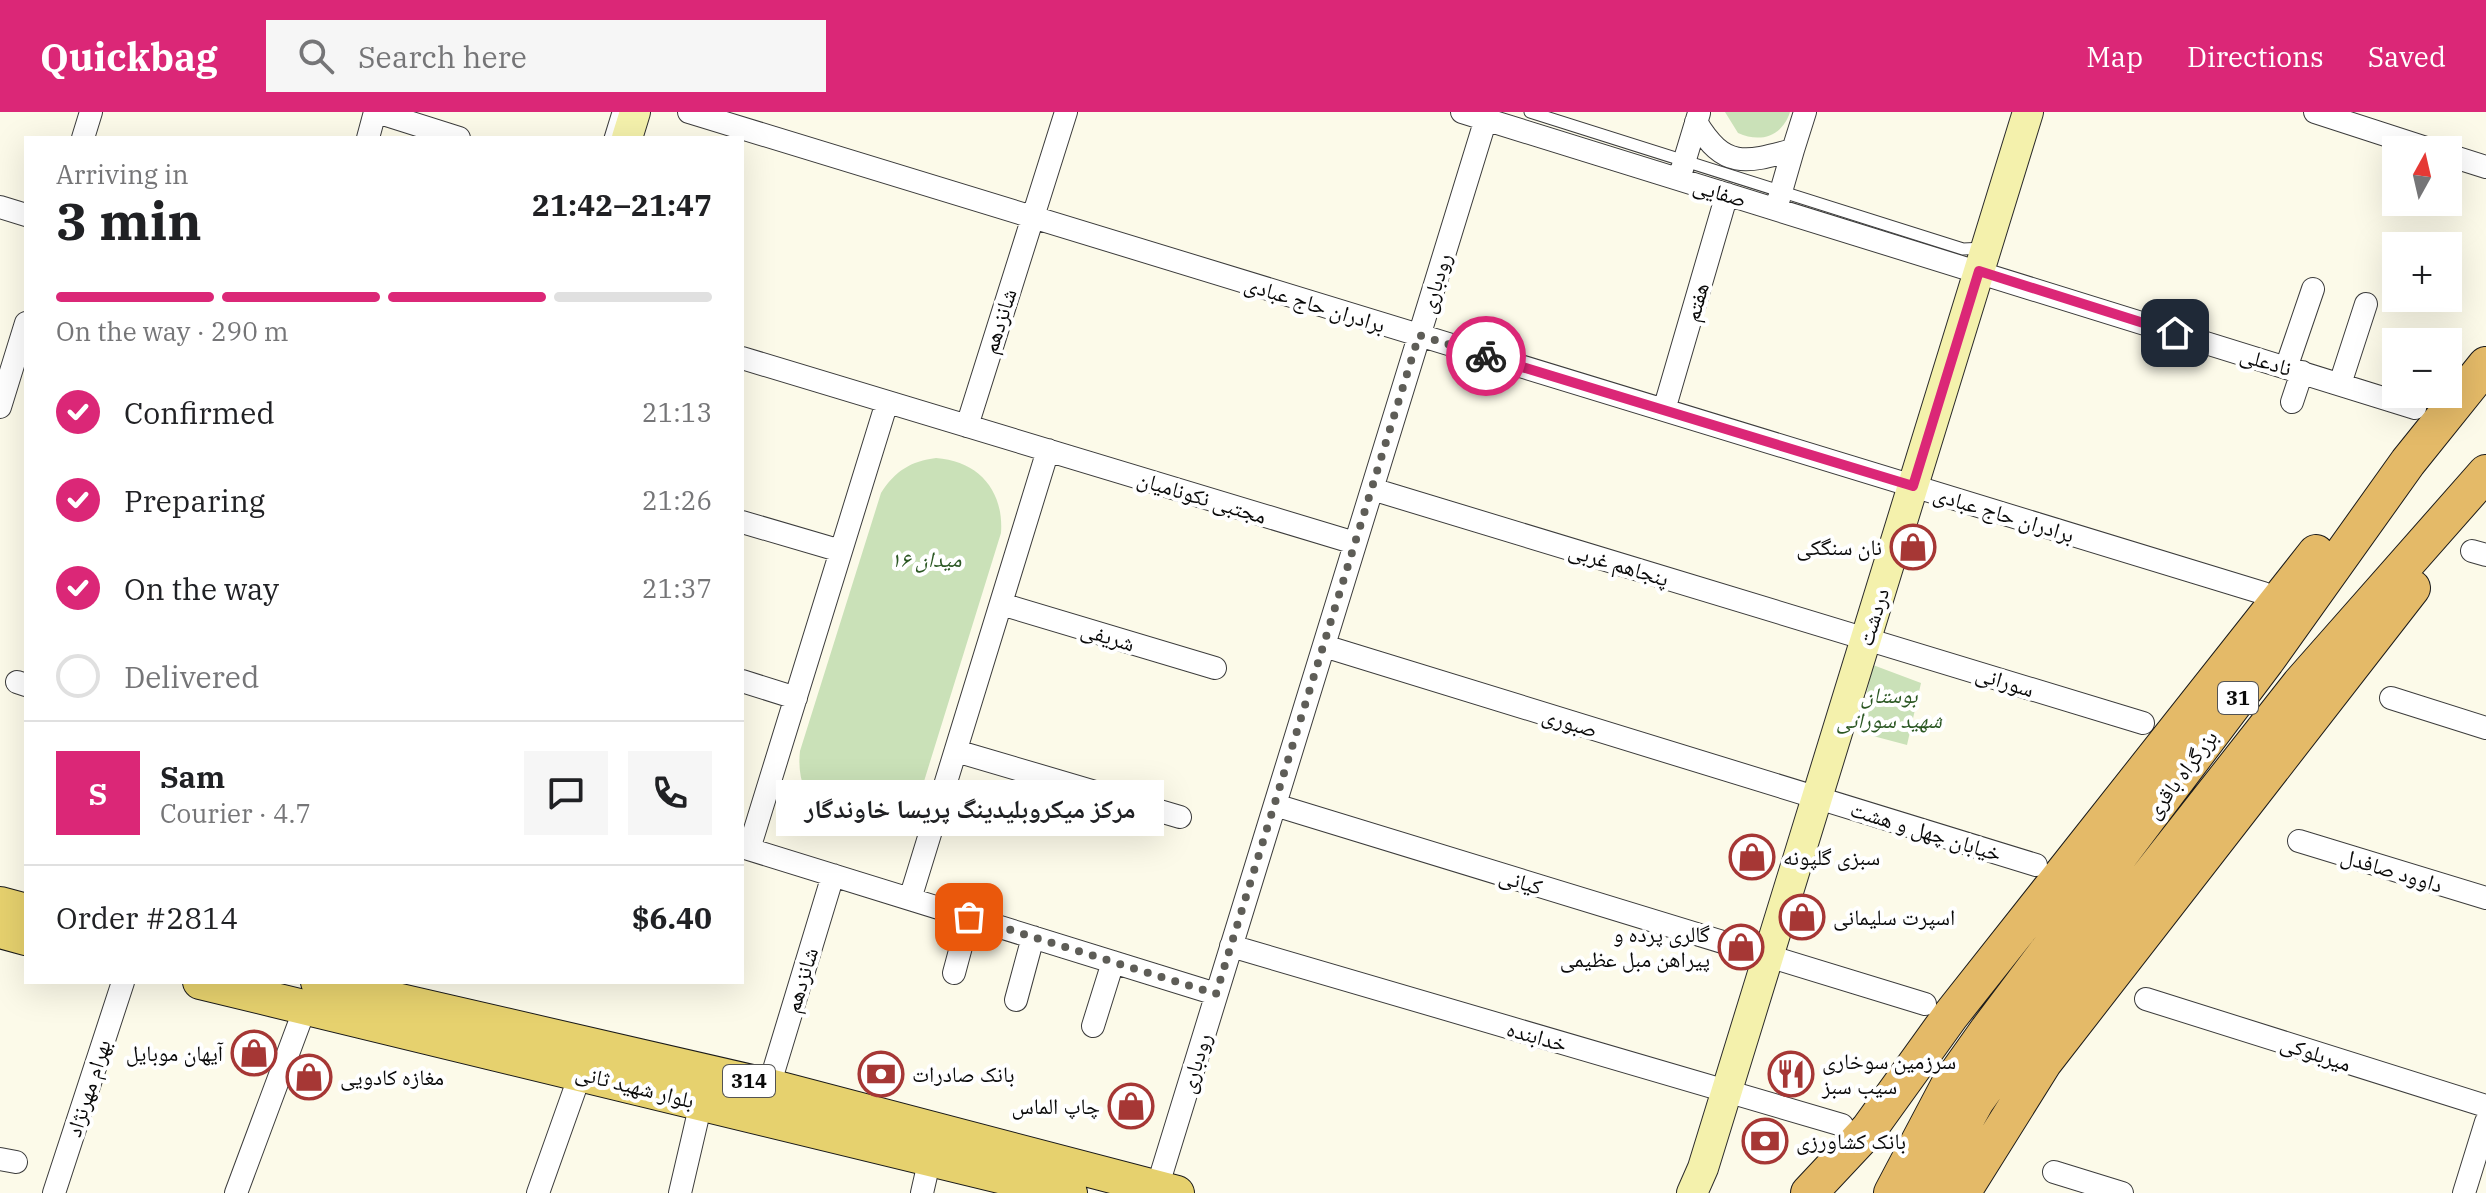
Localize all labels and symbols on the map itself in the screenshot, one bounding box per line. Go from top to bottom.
north arrow [2382,136,2462,216]
street label: صفایی [1690,170,1750,213]
street label: رودباری [1412,249,1457,317]
street label: برادران حاج عبادی [1241,268,1389,339]
street label: هفتم [1676,279,1716,325]
street label: شانزدهم [974,285,1024,357]
pin [2141,299,2209,367]
courier [1446,316,1526,396]
street label: نادعلی [2237,339,2295,382]
street label: مجتبی نکونامیان [1134,463,1270,530]
street label: برادران حاج عبادی [1930,478,2078,549]
shop icon: نان سنگکی [1889,523,1937,571]
place label: نان سنگکی [1796,532,1882,561]
street label: پنجاهم غربی [1565,535,1673,593]
park label: میدان ۱۶ [891,544,961,573]
street label: دردشت [1850,584,1895,649]
street label: شریفی [1078,614,1138,657]
street label: سورانی [1972,658,2038,703]
park label: بوستان شهید سورانی [1836,680,1943,734]
road number: 31 [2218,682,2258,714]
street label: صبوری [1539,699,1601,744]
street label: بزرگراه باقری [2138,723,2224,824]
callout: مرکز میکروبلیدینگ پریسا خاوندگار [775,781,1163,837]
street label: خیابان چهل و هشت [1847,794,2005,867]
shop icon: سبزی گلپونه [1728,833,1776,881]
street label: داوود صافدل [2338,840,2446,899]
place label: سبزی گلپونه [1783,842,1880,871]
street label: کیانی [1496,860,1546,901]
pin [935,883,1003,951]
shop icon: اسپرت سلیمانی [1778,893,1826,941]
place label: اسپرت سلیمانی [1833,902,1955,931]
place label: گالری پرده و پیراهن مبل عظیمی [1560,919,1710,973]
shop icon: گالری پرده و پیراهن مبل عظیمی [1717,923,1765,971]
street label: شانزدهم [777,944,825,1016]
street label: خدابنده [1504,1013,1571,1058]
street label: میربلوکی [2277,1027,2355,1078]
shop icon: آیهان موبایل [230,1029,278,1077]
street label: رودباری [1172,1029,1217,1097]
street label: بهرام مهرنژاد [58,1035,118,1141]
place label: آیهان موبایل [126,1038,223,1067]
place label: سرزمین سوخاری سیب سبز [1821,1046,1956,1100]
bank icon: بانک صادرات [857,1050,905,1098]
restaurant icon: سرزمین سوخاری سیب سبز [1767,1050,1815,1098]
shop icon: مغازه کادویی [285,1053,333,1101]
street label: بلوار شهید ثانی [573,1057,697,1114]
place label: بانک صادرات [912,1059,1015,1088]
place label: مغازه کادویی [340,1062,444,1091]
road number: 314 [723,1065,775,1097]
shop icon: چاپ‌ الماس [1107,1082,1155,1130]
place label: چاپ‌ الماس [1012,1091,1100,1120]
bank icon: بانک کشاورزی [1741,1117,1789,1165]
place label: بانک کشاورزی [1796,1126,1906,1155]

